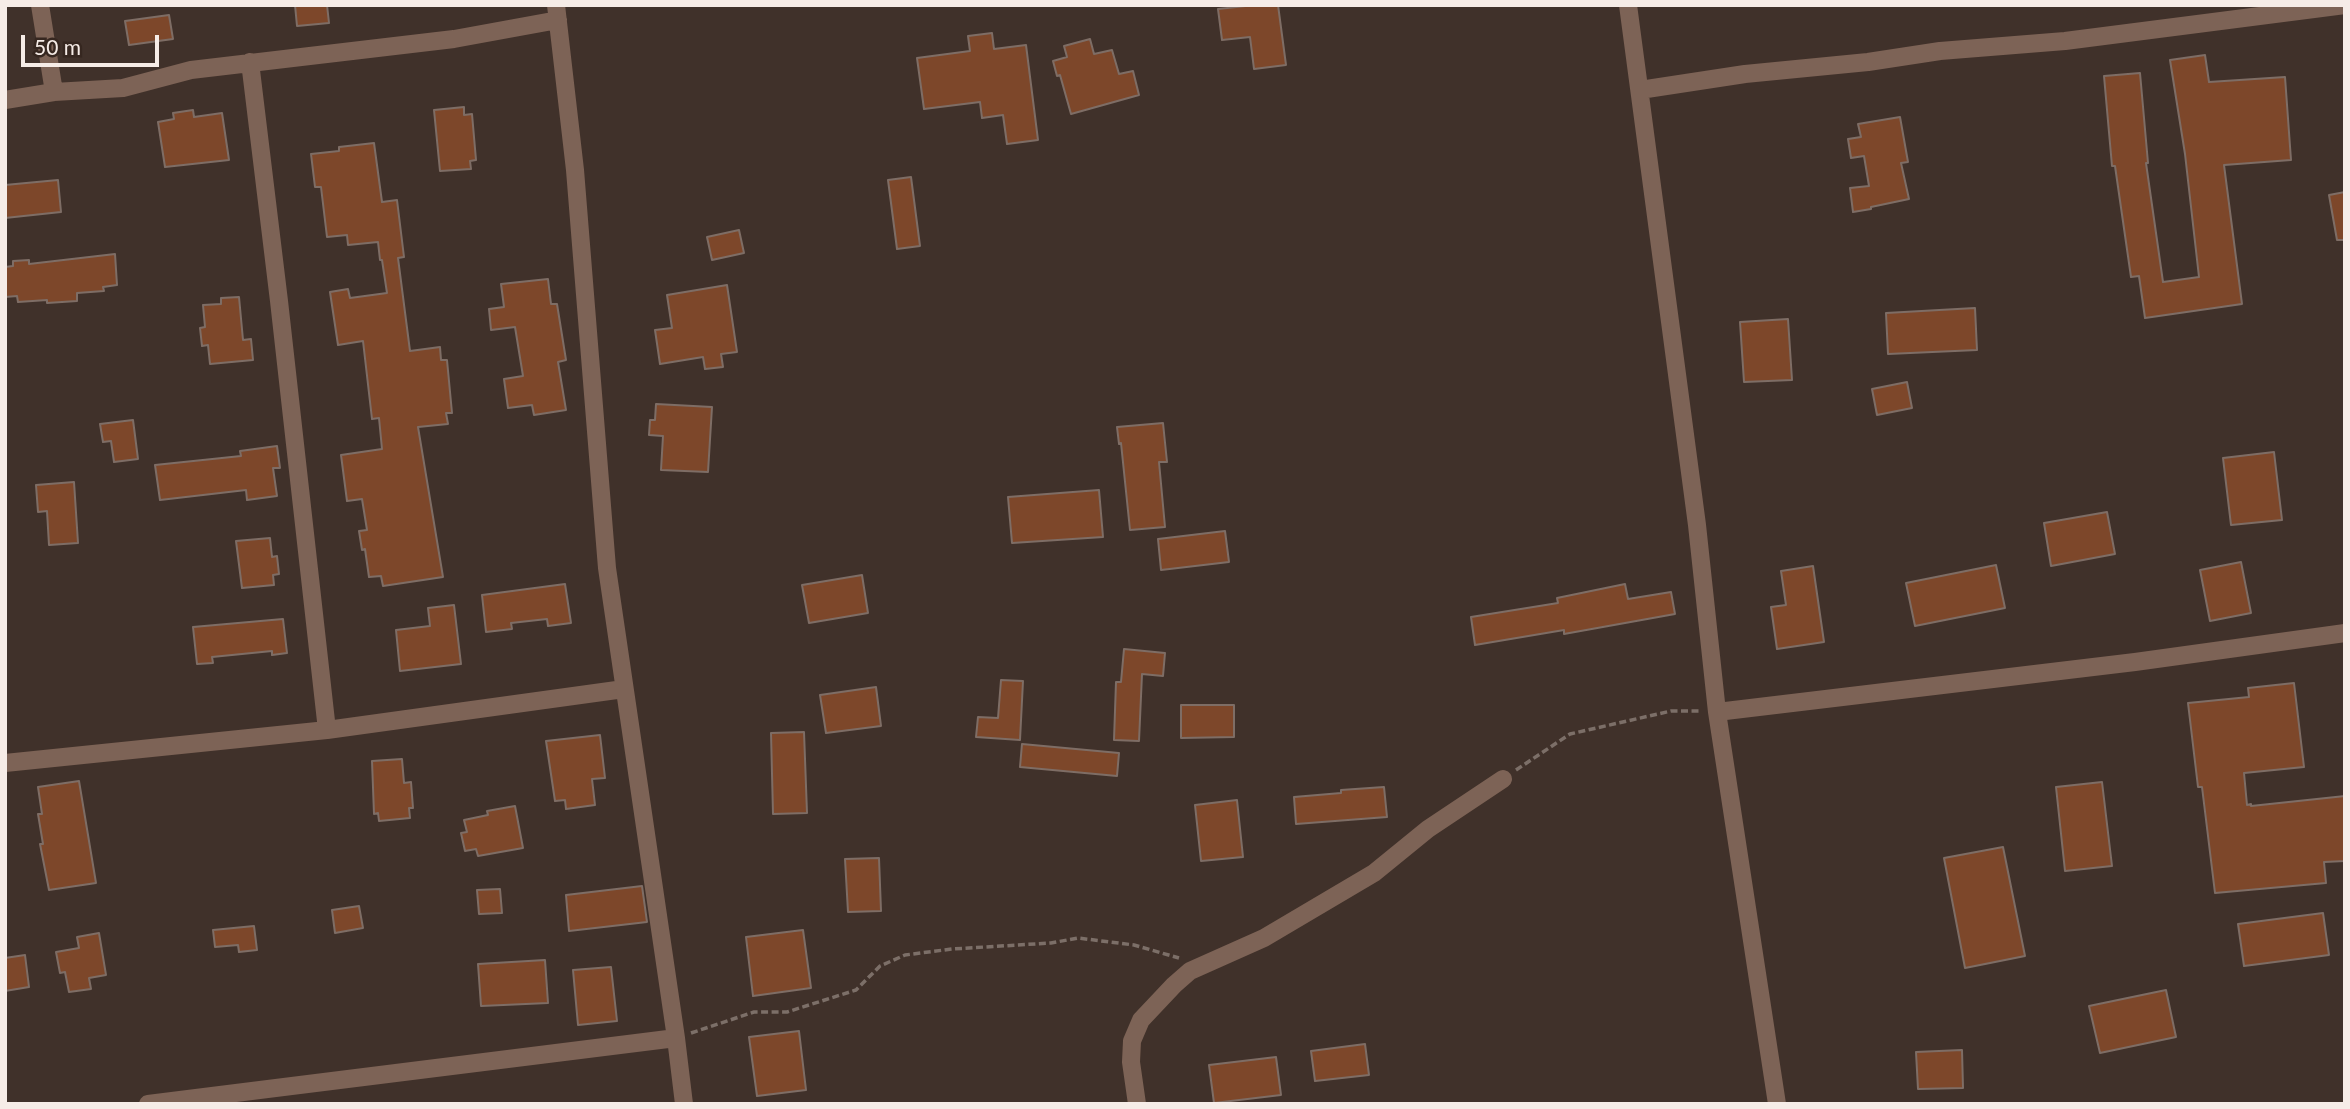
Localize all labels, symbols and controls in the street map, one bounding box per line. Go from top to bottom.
scale bar [24,21,163,65]
text: 50 m [34,34,81,59]

